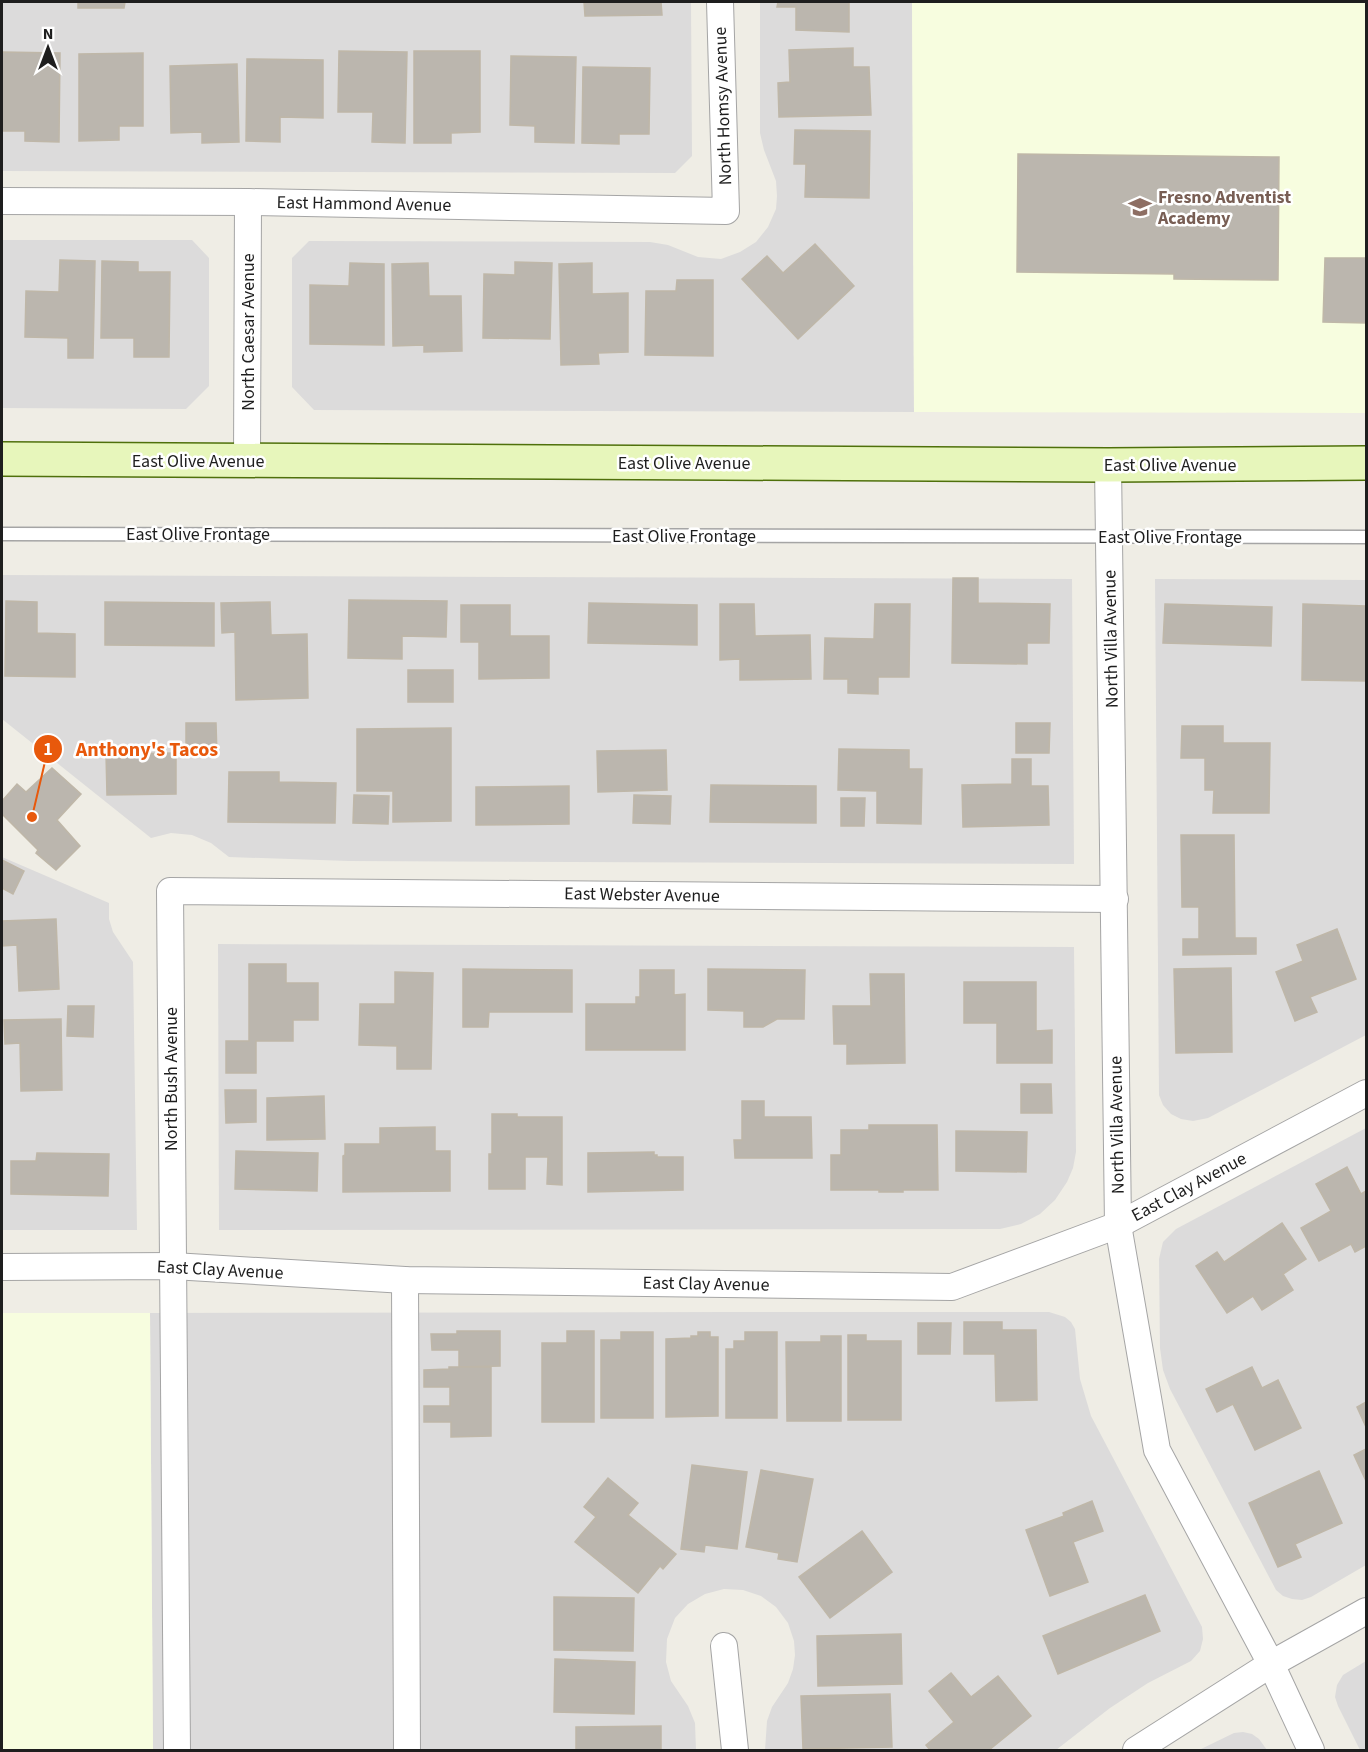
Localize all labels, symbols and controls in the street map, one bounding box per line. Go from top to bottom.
north arrow [18,18,78,78]
text: N [43,23,53,45]
street label: North Homsy Avenue [708,26,738,186]
place label: Fresno Adventist Academy [1157,185,1291,231]
street label: East Hammond Avenue [276,190,452,218]
school or university icon: Fresno Adventist Academy [1127,194,1153,220]
street label: North Caesar Avenue [236,253,261,411]
street label: East Olive Avenue [132,449,264,474]
street label: East Olive Avenue [618,451,750,476]
street label: East Olive Avenue [1104,453,1236,478]
street label: East Olive Frontage [126,522,270,547]
street label: East Olive Frontage [612,524,756,549]
street label: East Olive Frontage [1098,525,1242,550]
street label: North Villa Avenue [1097,570,1125,708]
callout: Anthony's Tacos [33,730,230,768]
text: Anthony's Tacos [75,736,218,764]
text: 1 [43,737,53,762]
street label: East Webster Avenue [564,881,720,909]
street label: North Bush Avenue [159,1007,184,1151]
street label: North Villa Avenue [1103,1056,1131,1194]
street label: East Clay Avenue [1127,1146,1251,1228]
street label: East Clay Avenue [156,1254,284,1286]
street label: East Clay Avenue [642,1270,770,1298]

